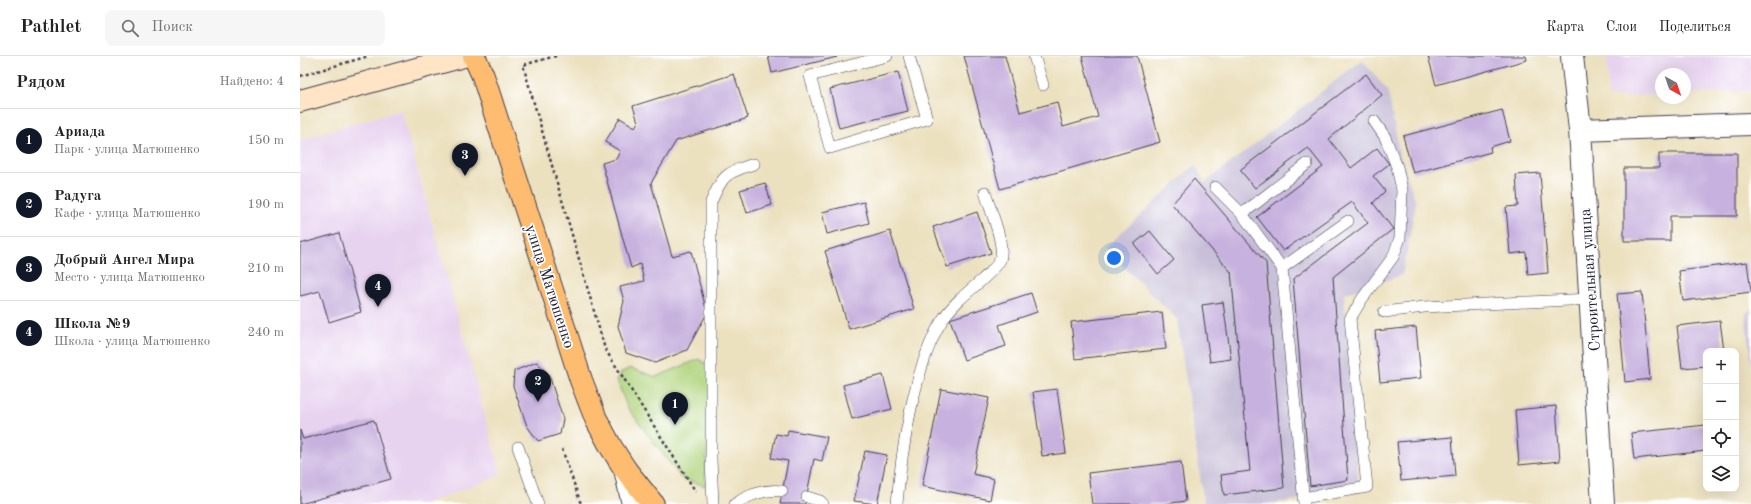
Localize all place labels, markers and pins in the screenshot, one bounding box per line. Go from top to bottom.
pin: 3 [452,143,478,176]
pin: 4 [365,274,391,307]
pin: 2 [525,369,551,402]
pin: 1 [662,392,688,425]

